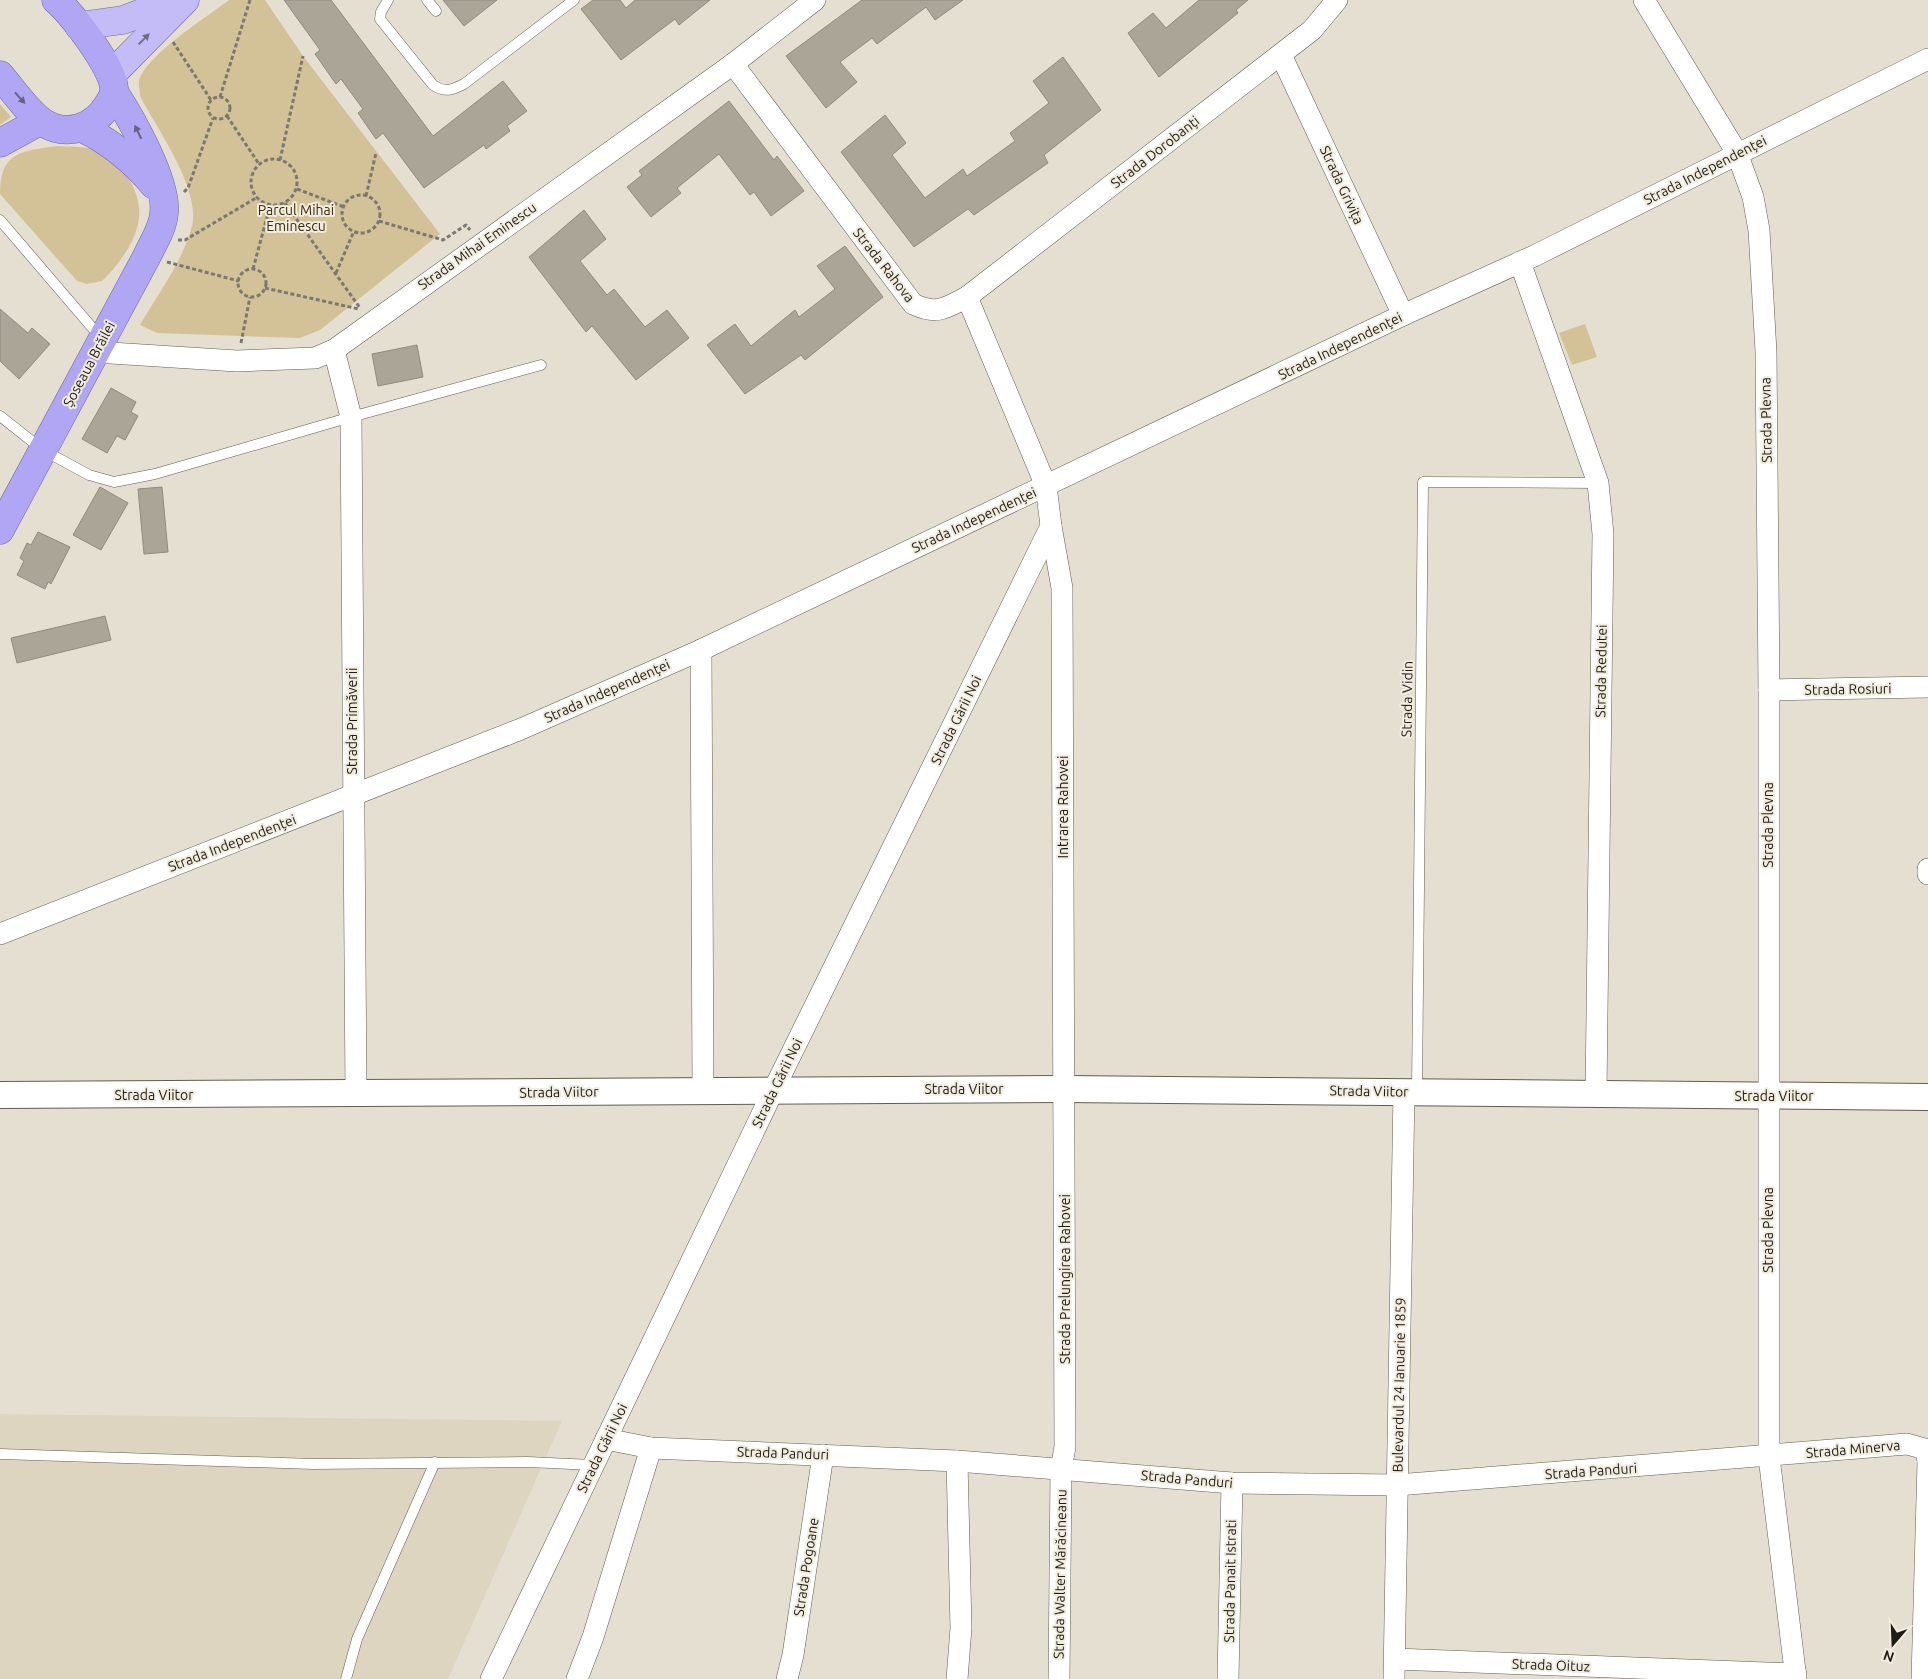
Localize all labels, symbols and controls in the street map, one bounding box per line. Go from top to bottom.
one-way arrow [138,33,150,45]
one-way arrow [14,92,25,105]
street label: Strada Dorobanți [1108,113,1202,191]
one-way arrow [134,125,142,139]
street label: Strada Independenței [1641,132,1769,208]
street label: Strada Grivița [1317,143,1367,227]
street label: Strada Mihai Eminescu [415,199,539,293]
park label: Parcul Mihai Eminescu [258,202,334,234]
street label: Strada Rahova [850,225,918,305]
street label: Strada Independenței [1275,309,1405,383]
street label: Șoseaua Brăilei [60,319,118,409]
street label: Strada Plevna [1757,377,1775,463]
street label: Strada Independenței [909,484,1039,556]
street label: Strada Redutei [1592,624,1610,718]
street label: Strada Independenței [542,656,672,726]
street label: Strada Vidin [1398,661,1416,737]
street label: Strada Primăverii [344,668,360,774]
street label: Strada Gării Noi [927,673,985,767]
street label: Strada Rosiuri [1804,680,1892,698]
street label: Intrarea Rahovei [1055,756,1071,858]
street label: Strada Plevna [1760,782,1776,868]
street label: Strada Independenței [166,811,298,875]
street label: Strada Gării Noi [748,1036,806,1130]
street label: Strada Viitor [924,1081,1004,1097]
street label: Strada Viitor [1329,1082,1409,1100]
street label: Strada Viitor [519,1083,599,1101]
street label: Strada Viitor [114,1087,194,1103]
street label: Strada Viitor [1734,1088,1814,1104]
street label: Strada Plevna [1760,1187,1776,1273]
street label: Strada Prelungirea Rahovei [1057,1194,1073,1364]
street label: Bulevardul 24 Ianuarie 1859 [1389,1297,1409,1473]
street label: Strada Gării Noi [573,1401,631,1495]
street label: Strada Minerva [1805,1437,1901,1461]
street label: Strada Panduri [737,1443,829,1463]
street label: Strada Panduri [1544,1460,1638,1482]
street label: Strada Panduri [1140,1467,1234,1491]
street label: Strada Walter Mărăcineanu [1051,1489,1069,1659]
street label: Strada Pogoane [790,1517,822,1617]
street label: Strada Panait Istrati [1221,1519,1239,1643]
north arrow [1868,1619,1918,1669]
text: N [1881,1647,1896,1666]
street label: Strada Oituz [1512,1656,1590,1674]

